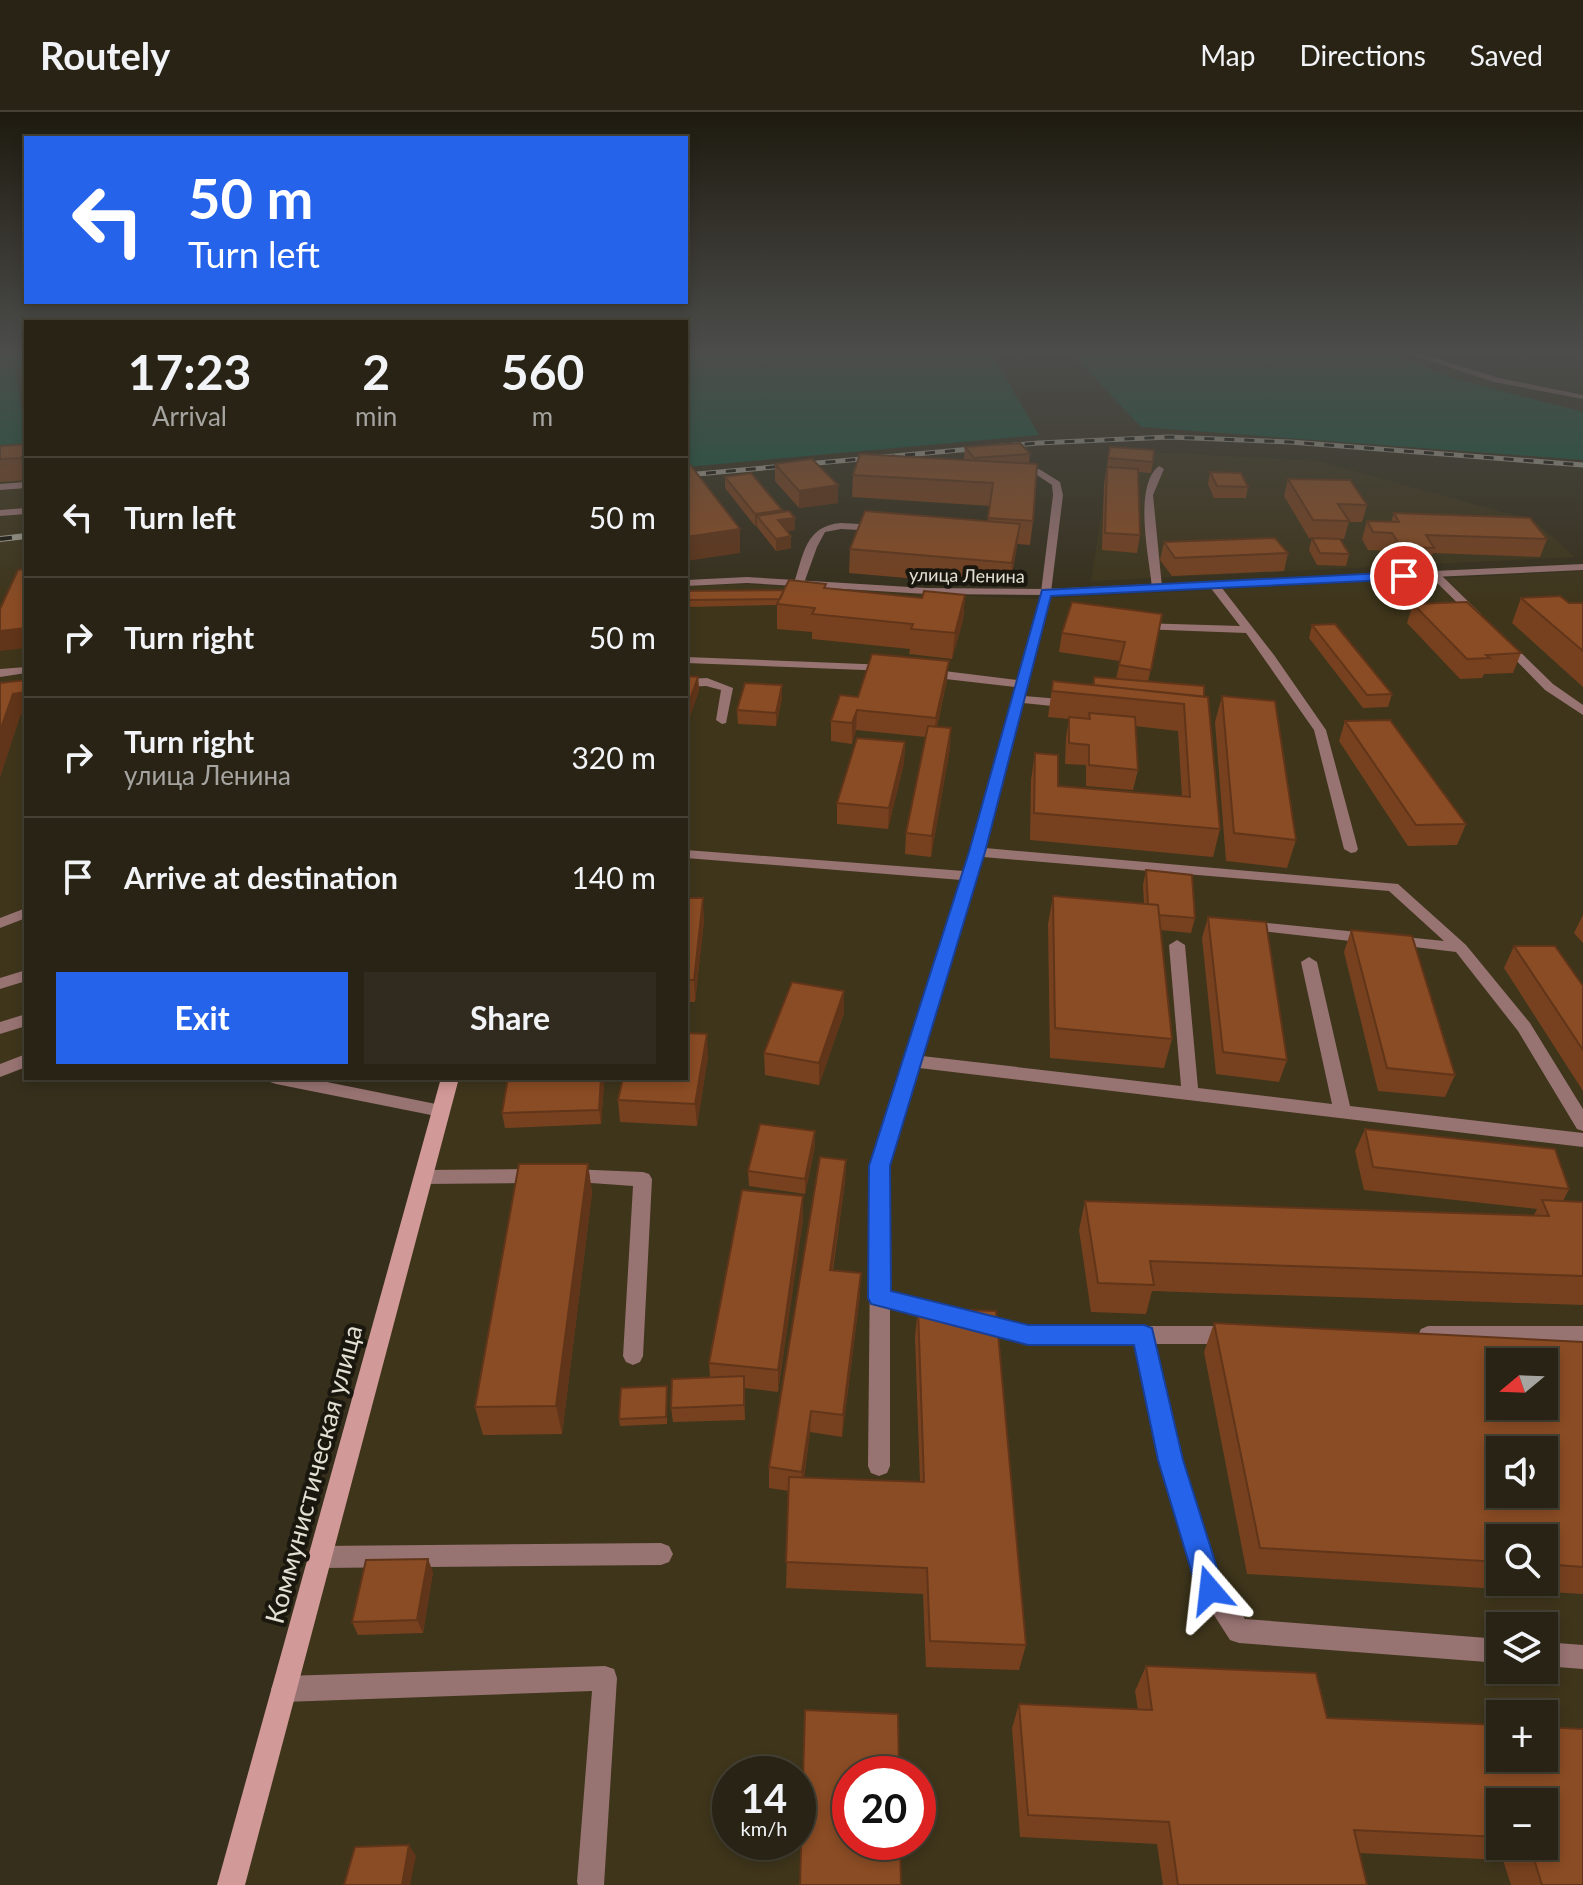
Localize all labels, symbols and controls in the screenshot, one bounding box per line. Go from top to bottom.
text: Routely [40,32,170,78]
text: Map [1200,38,1255,72]
text: Directions [1299,38,1426,72]
text: Saved [1470,38,1543,72]
text: 50 m [188,164,313,231]
icon: left [56,168,160,272]
text: Turn left [188,232,320,276]
text: 17:23 [128,343,251,400]
text: 2 [362,343,390,400]
text: 560 [501,343,584,400]
text: Arrival [152,400,227,432]
text: min [355,400,397,432]
text: m [532,400,553,432]
icon: left [56,495,100,539]
text: Turn left [124,499,236,535]
text: 50 m [589,499,656,535]
pin [1370,542,1438,610]
icon: arrive [1382,554,1426,598]
street label: улица Ленина [909,563,1025,587]
icon: right [56,615,100,659]
text: Turn right [124,619,254,655]
text: 50 m [589,619,656,655]
text: Turn right [124,723,254,759]
icon: right [56,735,100,779]
text: 320 m [571,739,656,775]
text: улица Ленина [124,759,291,791]
icon: arrive [56,855,100,899]
text: Arrive at destination [124,859,398,895]
text: 140 m [571,859,656,895]
button: Exit [56,972,348,1064]
button: Share [364,972,656,1064]
street label: Коммунистическая улица [258,1321,368,1627]
north arrow [1486,1348,1558,1420]
map controls [1486,1348,1558,1860]
button: sound [1486,1436,1558,1508]
button: search [1486,1524,1558,1596]
position arrow [1168,1548,1252,1632]
button: layers [1486,1612,1558,1684]
button: + [1486,1700,1558,1772]
speed limit sign: 20 [832,1756,936,1860]
text: 14 [741,1774,787,1822]
button: − [1486,1788,1558,1860]
text: km/h [741,1816,787,1840]

